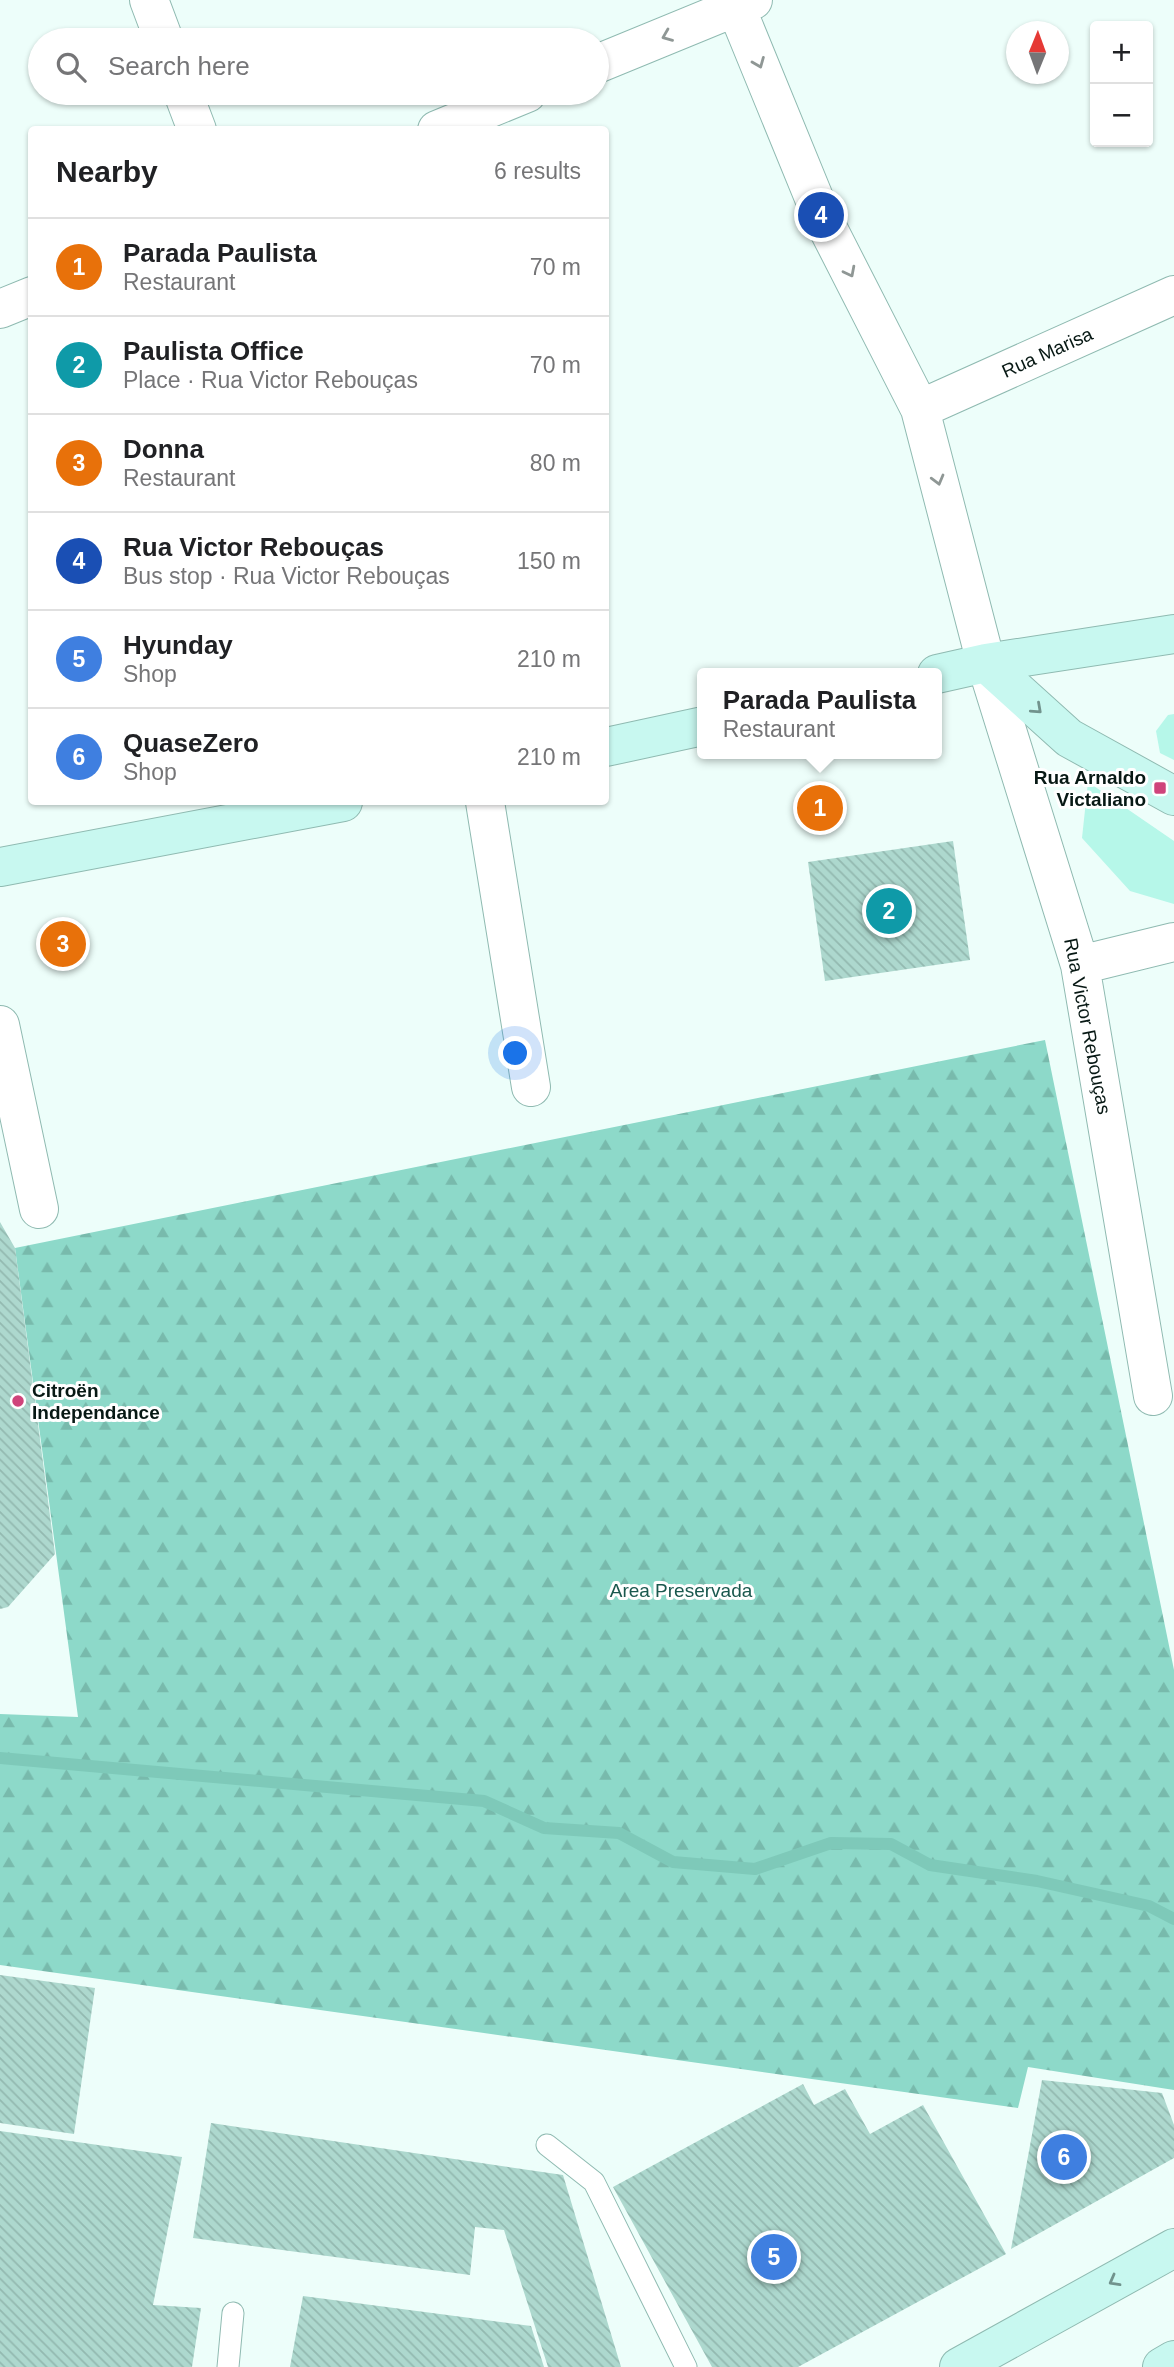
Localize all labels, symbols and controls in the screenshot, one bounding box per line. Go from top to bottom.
north arrow [1006,21,1069,84]
map controls [1090,21,1153,147]
button: + [1090,21,1153,84]
one-way arrow [662,27,674,41]
search box [28,28,609,105]
icon: search [52,48,90,86]
text: Search here [108,51,250,81]
one-way arrow [751,56,765,68]
button: − [1090,84,1153,147]
text: Nearby [56,155,158,188]
text: 6 results [494,158,581,184]
pin: 4 [798,189,844,241]
text: Parada Paulista [123,238,317,268]
text: 1 [73,254,85,280]
text: 70 m [530,254,581,280]
one-way arrow [841,264,855,277]
text: Restaurant [123,269,236,295]
street label: Rua Marisa [999,323,1096,382]
text: Paulista Office [123,336,304,366]
text: 2 [73,352,85,378]
text: 70 m [530,352,581,378]
text: Place · Rua Victor Rebouças [123,367,418,393]
text: Donna [123,434,204,464]
text: 3 [73,450,85,476]
text: 80 m [530,450,581,476]
text: Restaurant [123,465,236,491]
one-way arrow [930,474,944,486]
text: Rua Victor Rebouças [123,532,384,562]
text: 4 [73,548,85,574]
text: 150 m [517,548,581,574]
text: Bus stop · Rua Victor Rebouças [123,563,450,589]
text: Hyunday [123,630,233,660]
text: 5 [73,646,85,672]
text: 210 m [517,646,581,672]
text: Shop [123,661,177,687]
popup [697,668,942,759]
text: Parada Paulista [723,685,916,715]
one-way arrow [1029,701,1042,713]
text: Restaurant [723,716,835,742]
text: QuaseZero [123,728,259,758]
text: 6 [73,744,85,770]
text: 210 m [517,744,581,770]
text: Shop [123,759,177,785]
place label: Rua Arnaldo Victaliano [1034,767,1146,810]
marker: Rua Arnaldo Victaliano [1152,780,1168,796]
pin: 1 [797,782,843,834]
pin: 2 [866,885,912,937]
pin: 3 [40,918,86,970]
street label: Rua Victor Rebouças [1060,936,1115,1116]
your location [498,1036,532,1070]
place label: Citroën Independance [32,1380,160,1423]
marker: Citroën Independance [10,1393,26,1409]
park label: Area Preservada [610,1580,753,1601]
pin: 6 [1041,2131,1087,2183]
pin: 5 [751,2231,797,2283]
one-way arrow [1109,2273,1122,2286]

